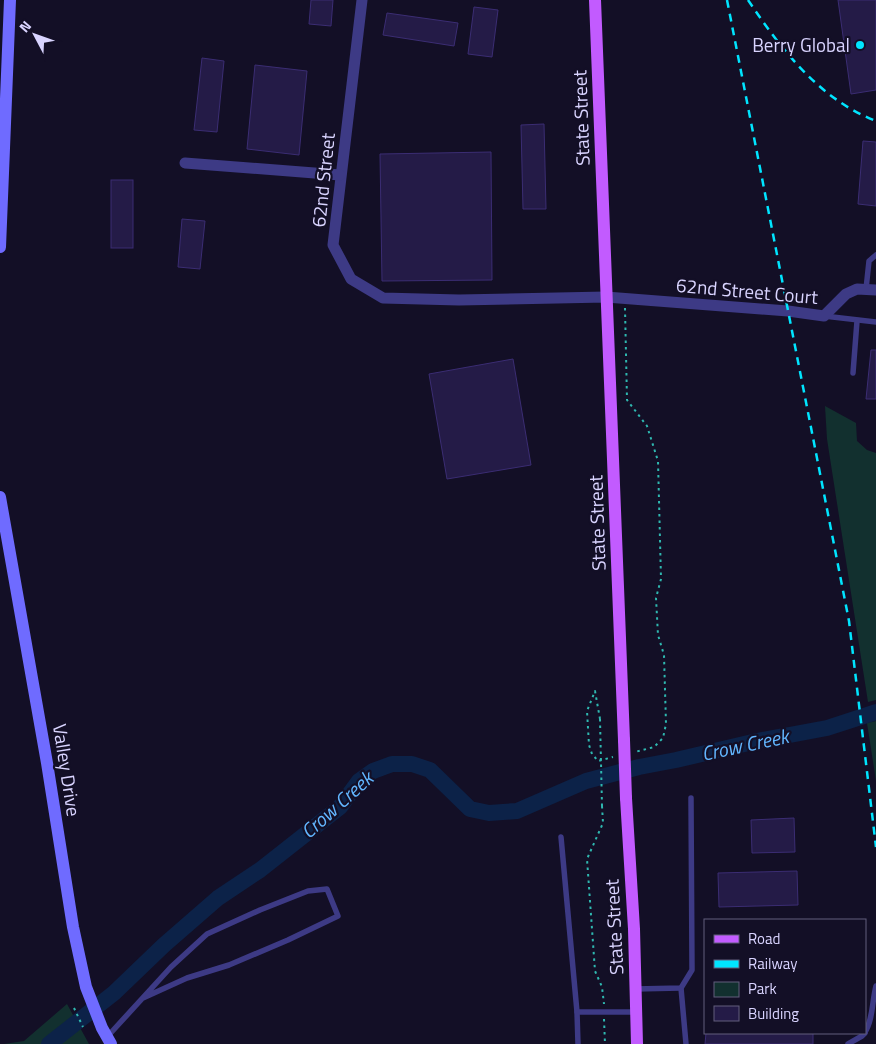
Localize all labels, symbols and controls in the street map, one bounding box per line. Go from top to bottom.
north arrow [10,10,60,60]
text: N [14,16,36,37]
place label: Berry Global [752,30,850,59]
marker: Berry Global [854,39,866,51]
street label: State Street [564,69,597,166]
street label: 62nd Street [303,131,342,229]
street label: 62nd Street Court [675,270,820,311]
street label: State Street [580,474,613,571]
water label: Crow Creek [698,720,793,769]
street label: Valley Drive [46,722,89,818]
water label: Crow Creek [293,762,381,846]
street label: State Street [596,878,630,976]
legend [704,919,866,1034]
text: Road [748,927,780,950]
text: Railway [748,952,798,975]
text: Park [748,977,777,1000]
text: Building [748,1002,799,1025]

